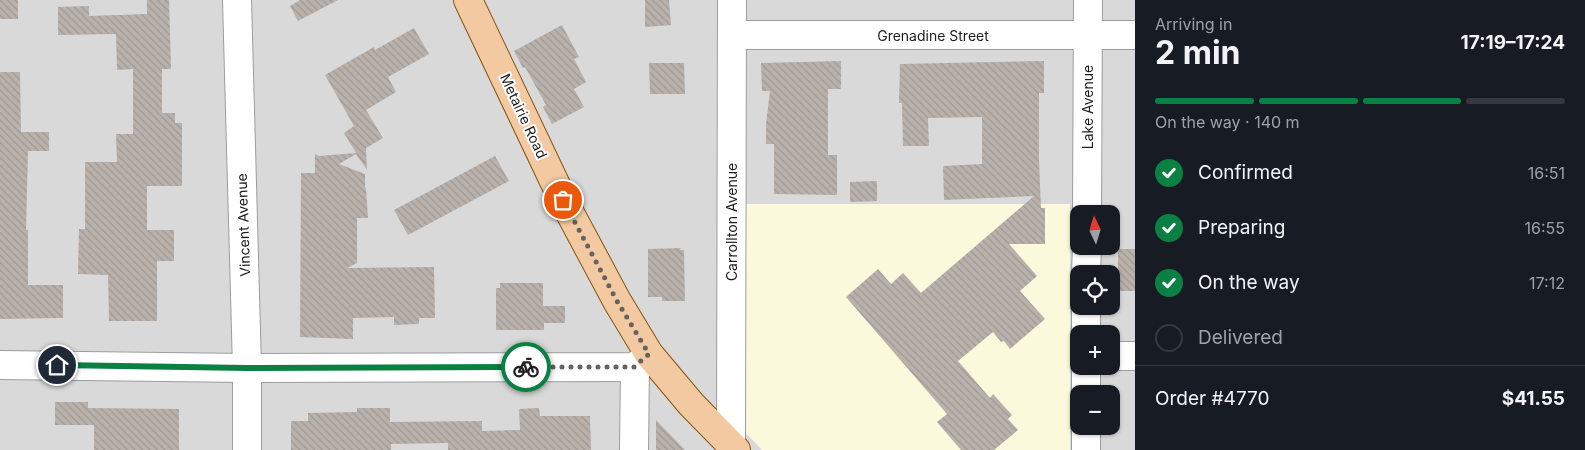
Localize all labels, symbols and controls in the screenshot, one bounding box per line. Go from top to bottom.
text: Arriving in [1155,14,1232,34]
street label: Grenadine Street [877,27,989,44]
text: 17:19–17:24 [1461,31,1565,54]
text: 2 min [1155,33,1241,72]
street label: Lake Avenue [1079,65,1096,149]
street label: Metairie Road [497,71,551,161]
text: On the way · 140 m [1155,112,1300,132]
icon: check [1155,159,1183,187]
text: Confirmed [1198,161,1293,184]
street label: Carrollton Avenue [723,163,740,281]
text: 16:51 [1528,163,1565,183]
street label: Vincent Avenue [233,173,253,277]
pin [542,179,584,221]
icon: bag [549,186,577,214]
north arrow [1070,205,1120,255]
map controls [1070,205,1120,435]
icon: check [1155,214,1183,242]
text: Preparing [1198,216,1285,239]
text: 16:55 [1525,218,1565,238]
button: locate [1070,265,1120,315]
icon: check [1155,269,1183,297]
text: On the way [1198,271,1300,294]
text: 17:12 [1529,273,1565,293]
button: + [1070,325,1120,375]
text: Delivered [1198,326,1283,349]
courier [501,342,551,392]
pin [36,344,78,386]
icon: home [43,351,71,379]
icon: bike [512,353,540,381]
button: − [1070,385,1120,435]
text: Order #4770 [1155,387,1269,410]
text: $41.55 [1502,387,1565,410]

